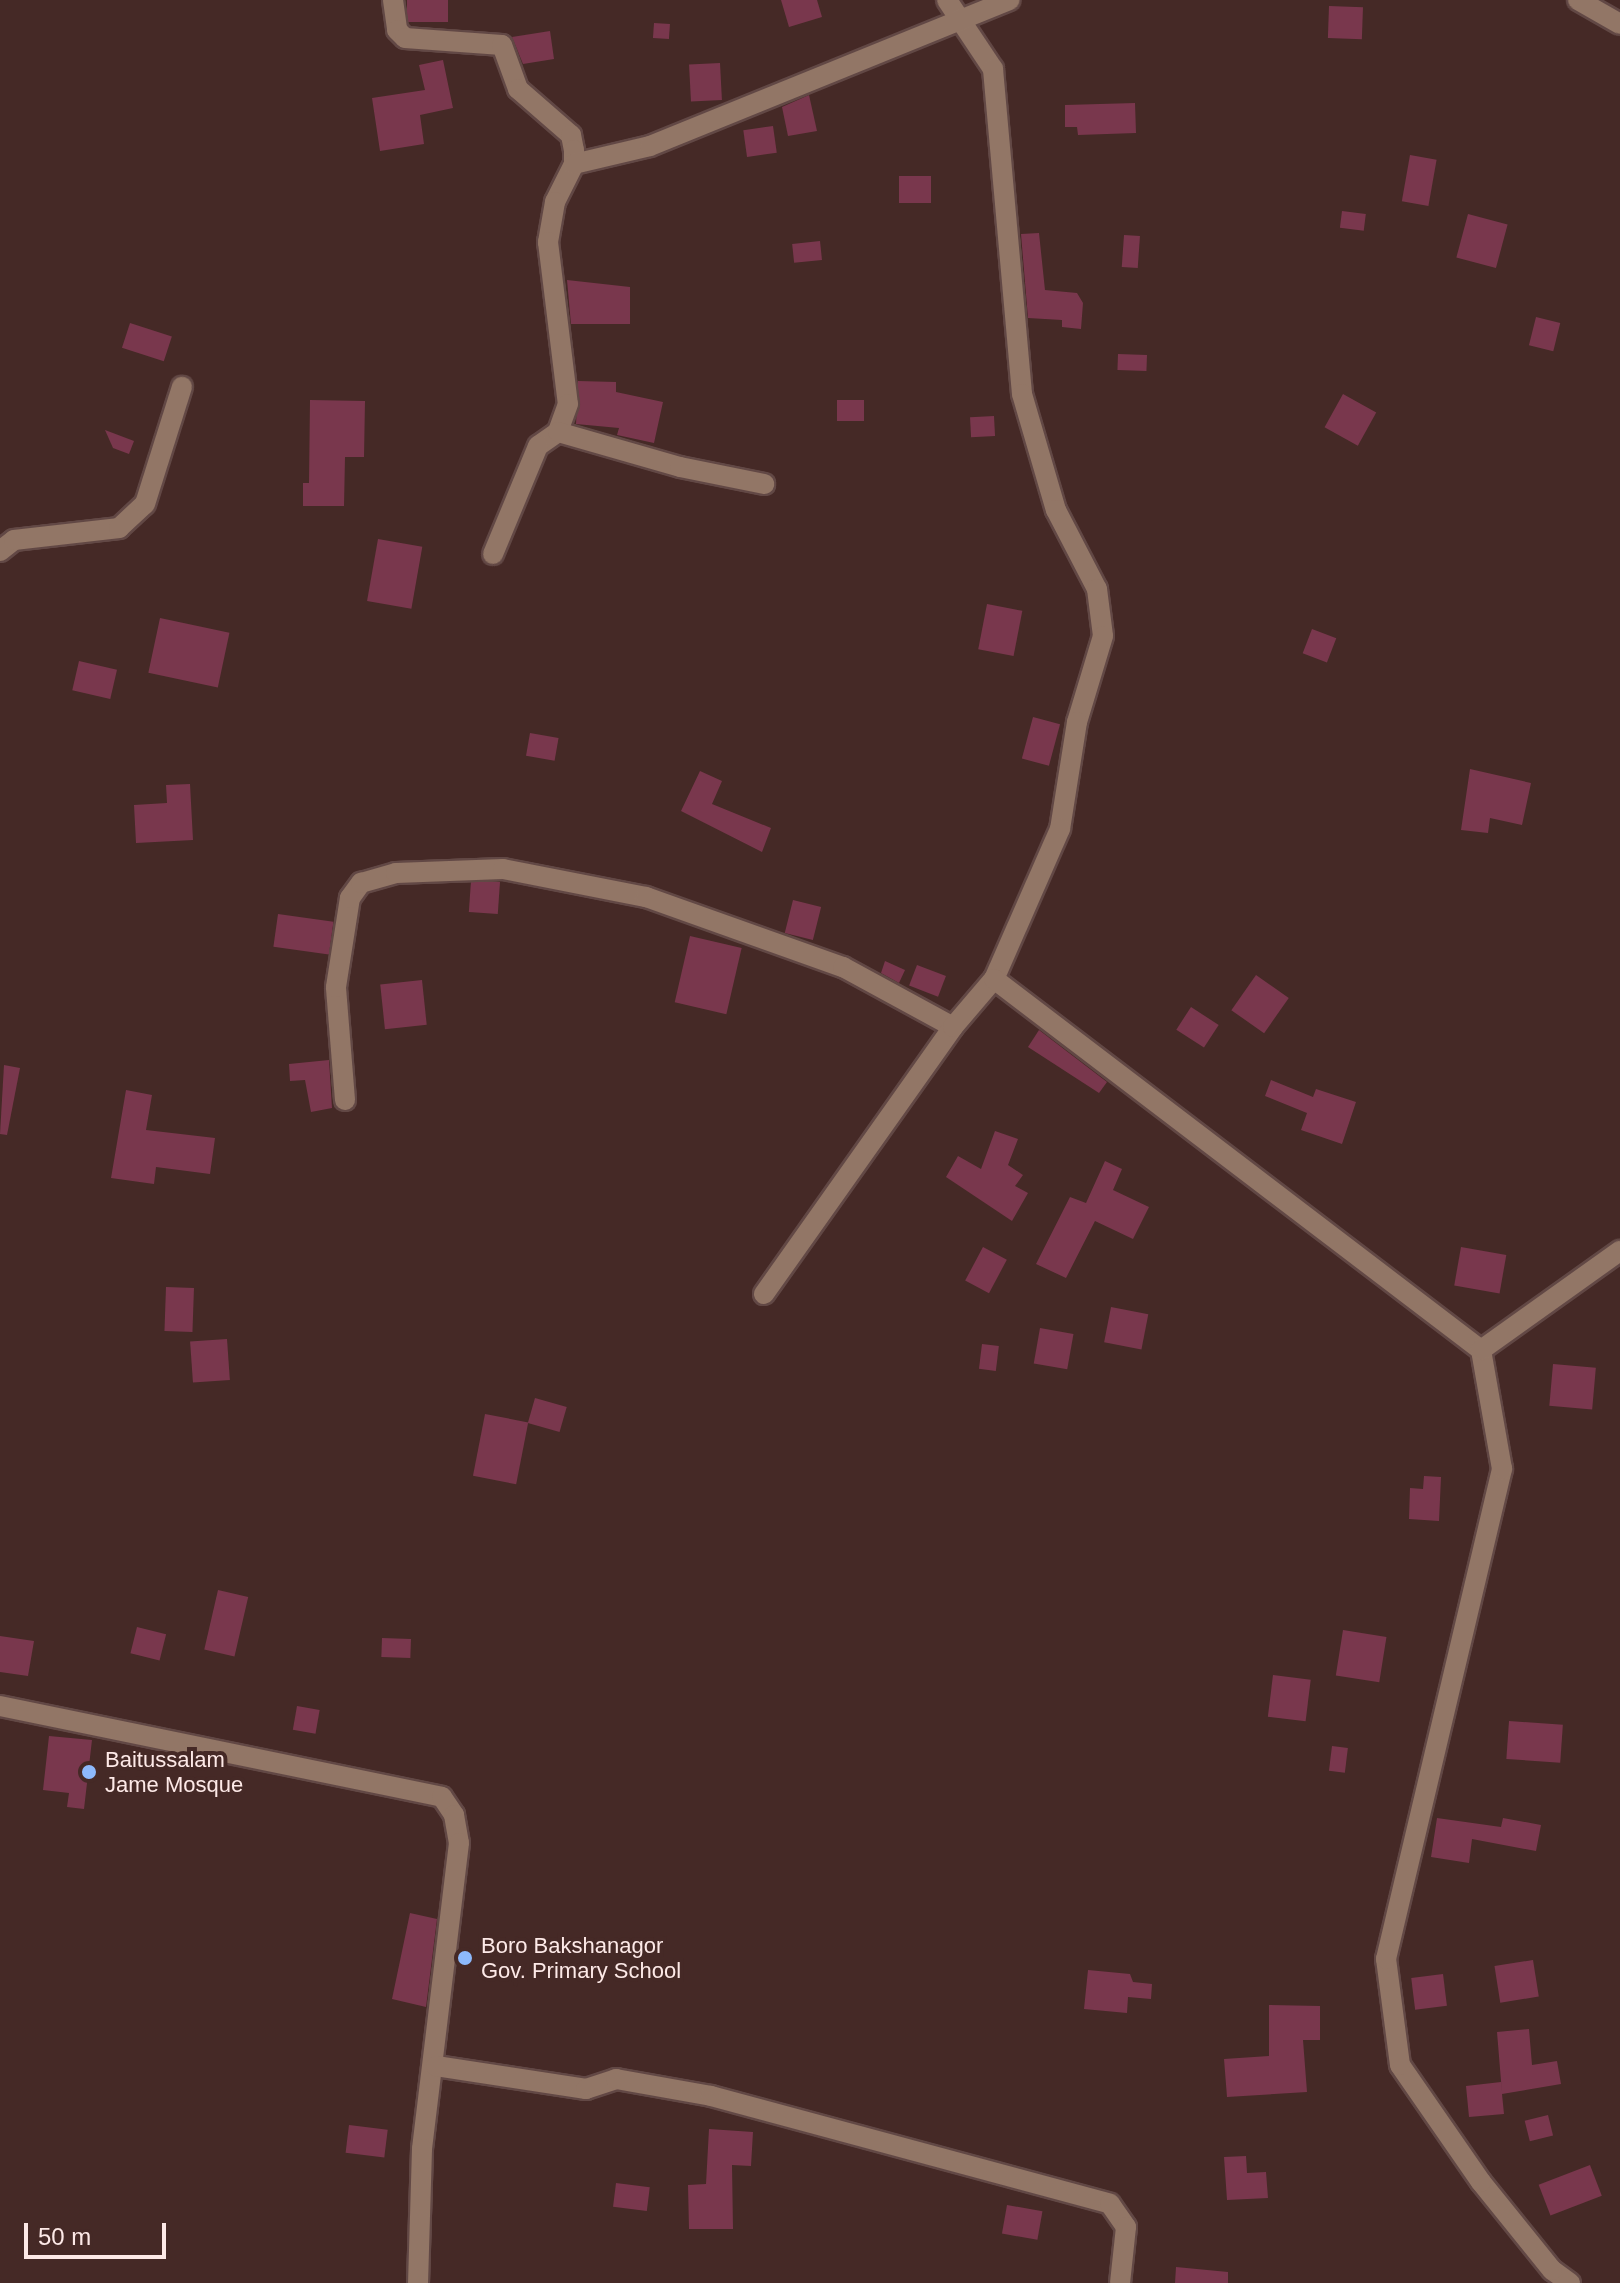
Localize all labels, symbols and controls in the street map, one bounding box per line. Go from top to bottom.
place label: Baitussalam Jame Mosque [105,1746,243,1798]
marker: Baitussalam Jame Mosque [80,1763,98,1781]
place label: Boro Bakshanagor Gov. Primary School [481,1932,681,1984]
marker: Boro Bakshanagor Gov. Primary School [456,1949,474,1967]
scale bar [28,2207,170,2257]
text: 50 m [38,2223,91,2250]

